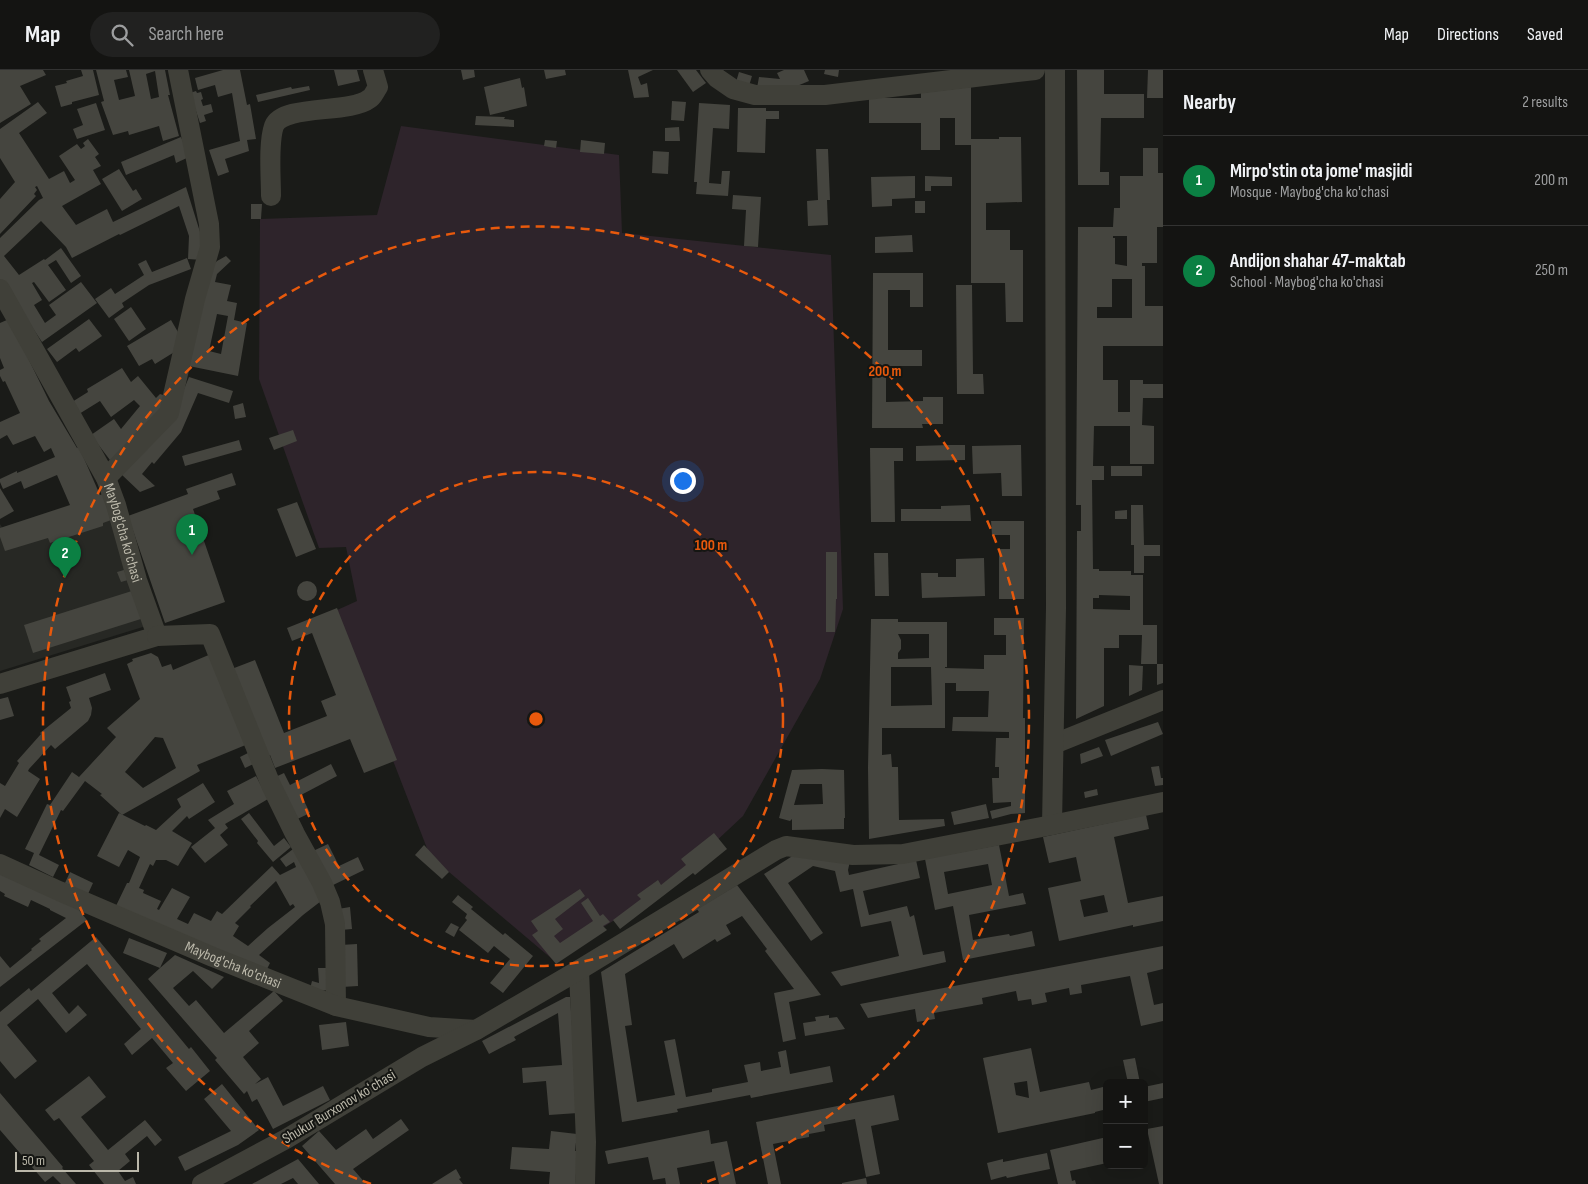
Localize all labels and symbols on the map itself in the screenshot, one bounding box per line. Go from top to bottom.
text: 200 m [868,362,902,381]
your location [670,468,696,494]
street label: Maybog'cha ko'chasi [99,480,147,585]
pin: 1 [176,514,208,555]
text: 100 m [695,536,727,555]
pin: 2 [49,537,81,578]
centre of rings [527,710,545,728]
street label: Maybog'cha ko'chasi [182,937,284,993]
street label: Shukur Burxonov koʻchasi [279,1066,399,1148]
scale bar [15,1149,139,1172]

